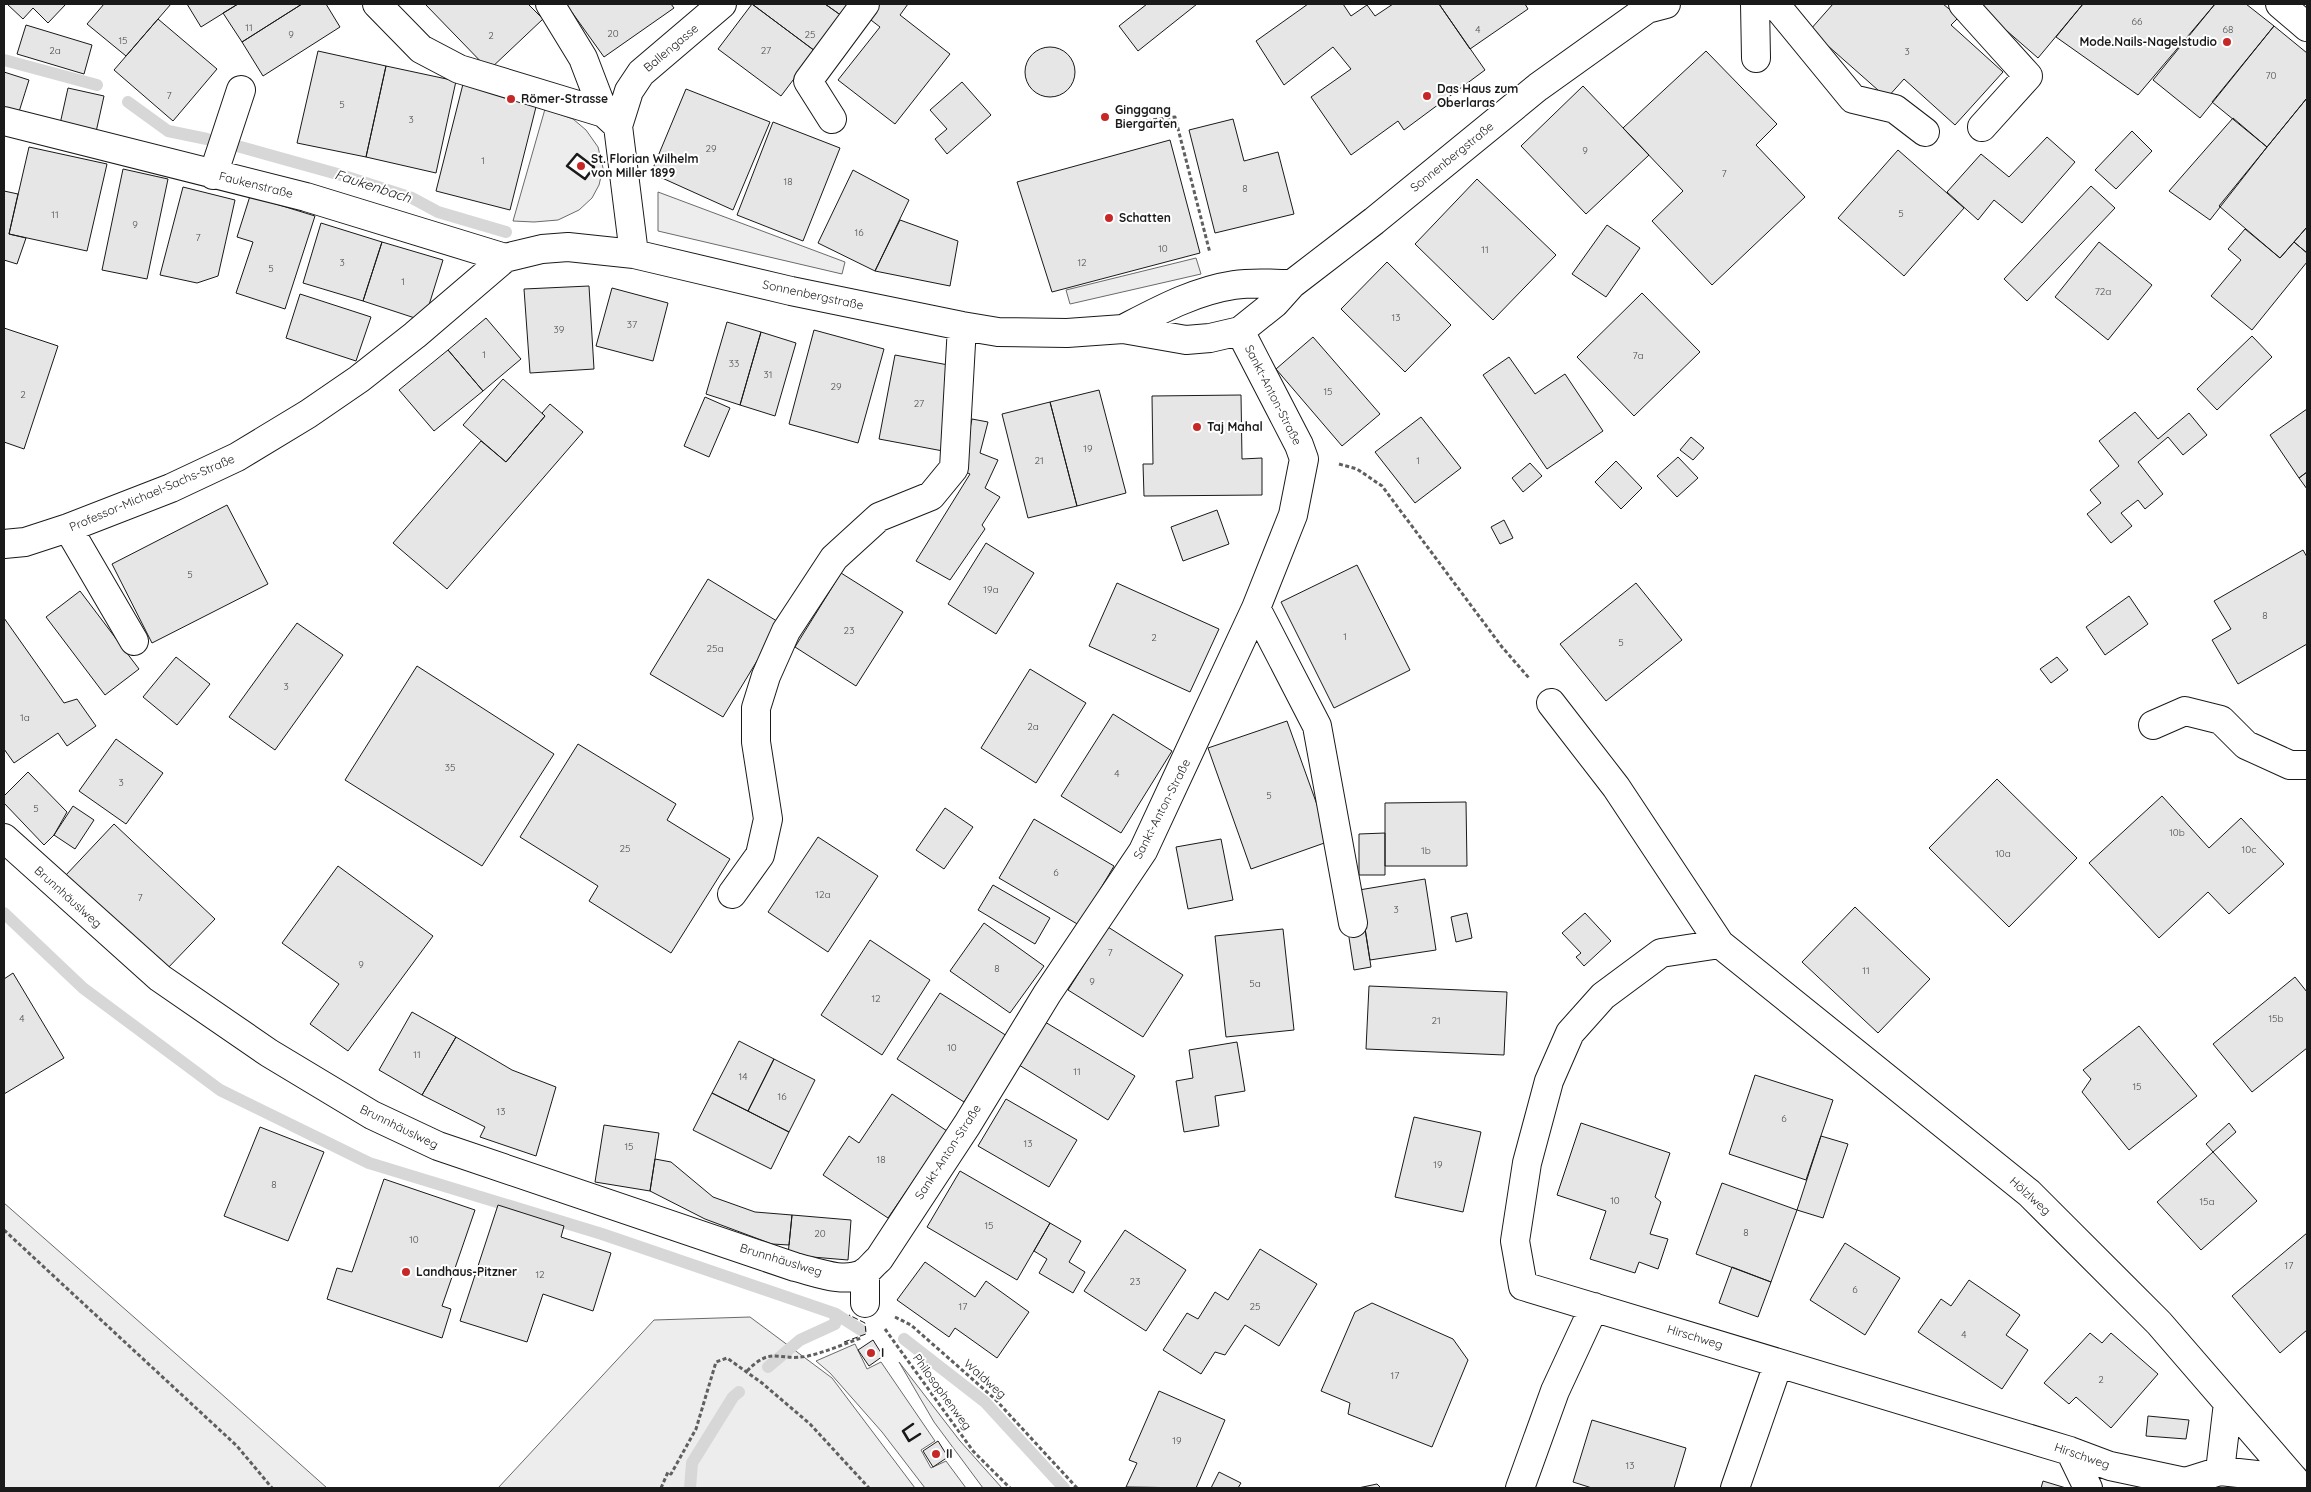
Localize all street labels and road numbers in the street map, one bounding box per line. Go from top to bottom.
street label: Ballengasse [640,20,701,75]
street label: Sonnenbergstraße [1407,118,1497,195]
street label: Faukenstraße [217,168,295,201]
street label: Sonnenbergstraße [761,276,865,313]
street label: Sankt-Anton-Straße [1242,342,1305,448]
street label: Professor-Michael-Sachs-Straße [67,451,237,534]
street label: Sankt-Anton-Straße [1130,756,1193,861]
street label: Brunnhäuslweg [32,862,105,931]
street label: Brunnhäuslweg [358,1101,441,1152]
street label: Sankt-Anton-Straße [911,1101,984,1202]
street label: Hölzlweg [2007,1173,2054,1218]
street label: Brunnhäuslweg [738,1240,824,1279]
street label: Hirschweg [1665,1321,1725,1352]
street label: Philosophenweg [910,1351,975,1433]
street label: Waldweg [961,1356,1010,1402]
street label: Hirschweg [2052,1439,2112,1472]

